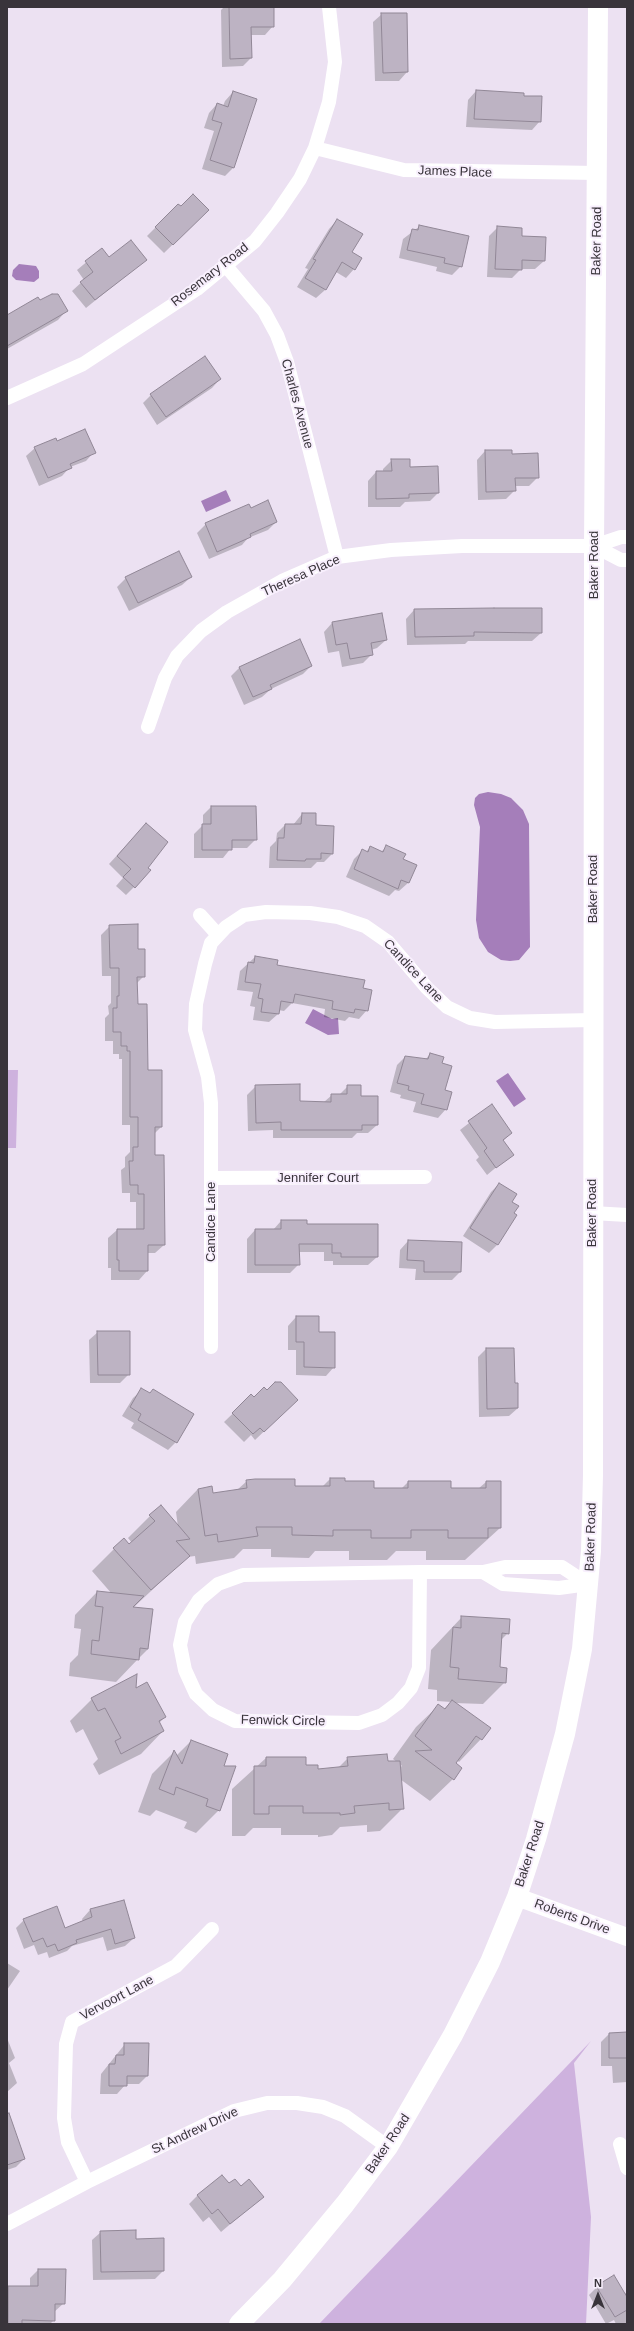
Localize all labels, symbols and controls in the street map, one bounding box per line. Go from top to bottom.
street label: James Place [418,163,492,181]
street label: Baker Road [589,207,605,275]
street label: Rosemary Road [168,240,252,310]
street label: Charles Avenue [278,357,316,451]
street label: Baker Road [586,531,602,599]
street label: Theresa Place [260,552,342,600]
street label: Baker Road [585,855,601,923]
street label: Candice Lane [380,936,446,1006]
street label: Jennifer Court [277,1170,359,1186]
street label: Baker Road [584,1179,600,1247]
street label: Candice Lane [203,1182,219,1262]
street label: Baker Road [582,1502,600,1572]
street label: Fenwick Circle [241,1712,325,1730]
street label: Baker Road [512,1819,548,1889]
street label: Roberts Drive [532,1896,612,1938]
street label: Vervoort Lane [78,1972,156,2024]
street label: St Andrew Drive [149,2104,241,2158]
street label: Baker Road [362,2111,414,2177]
north arrow [578,2275,618,2315]
text: N [594,2277,602,2289]

